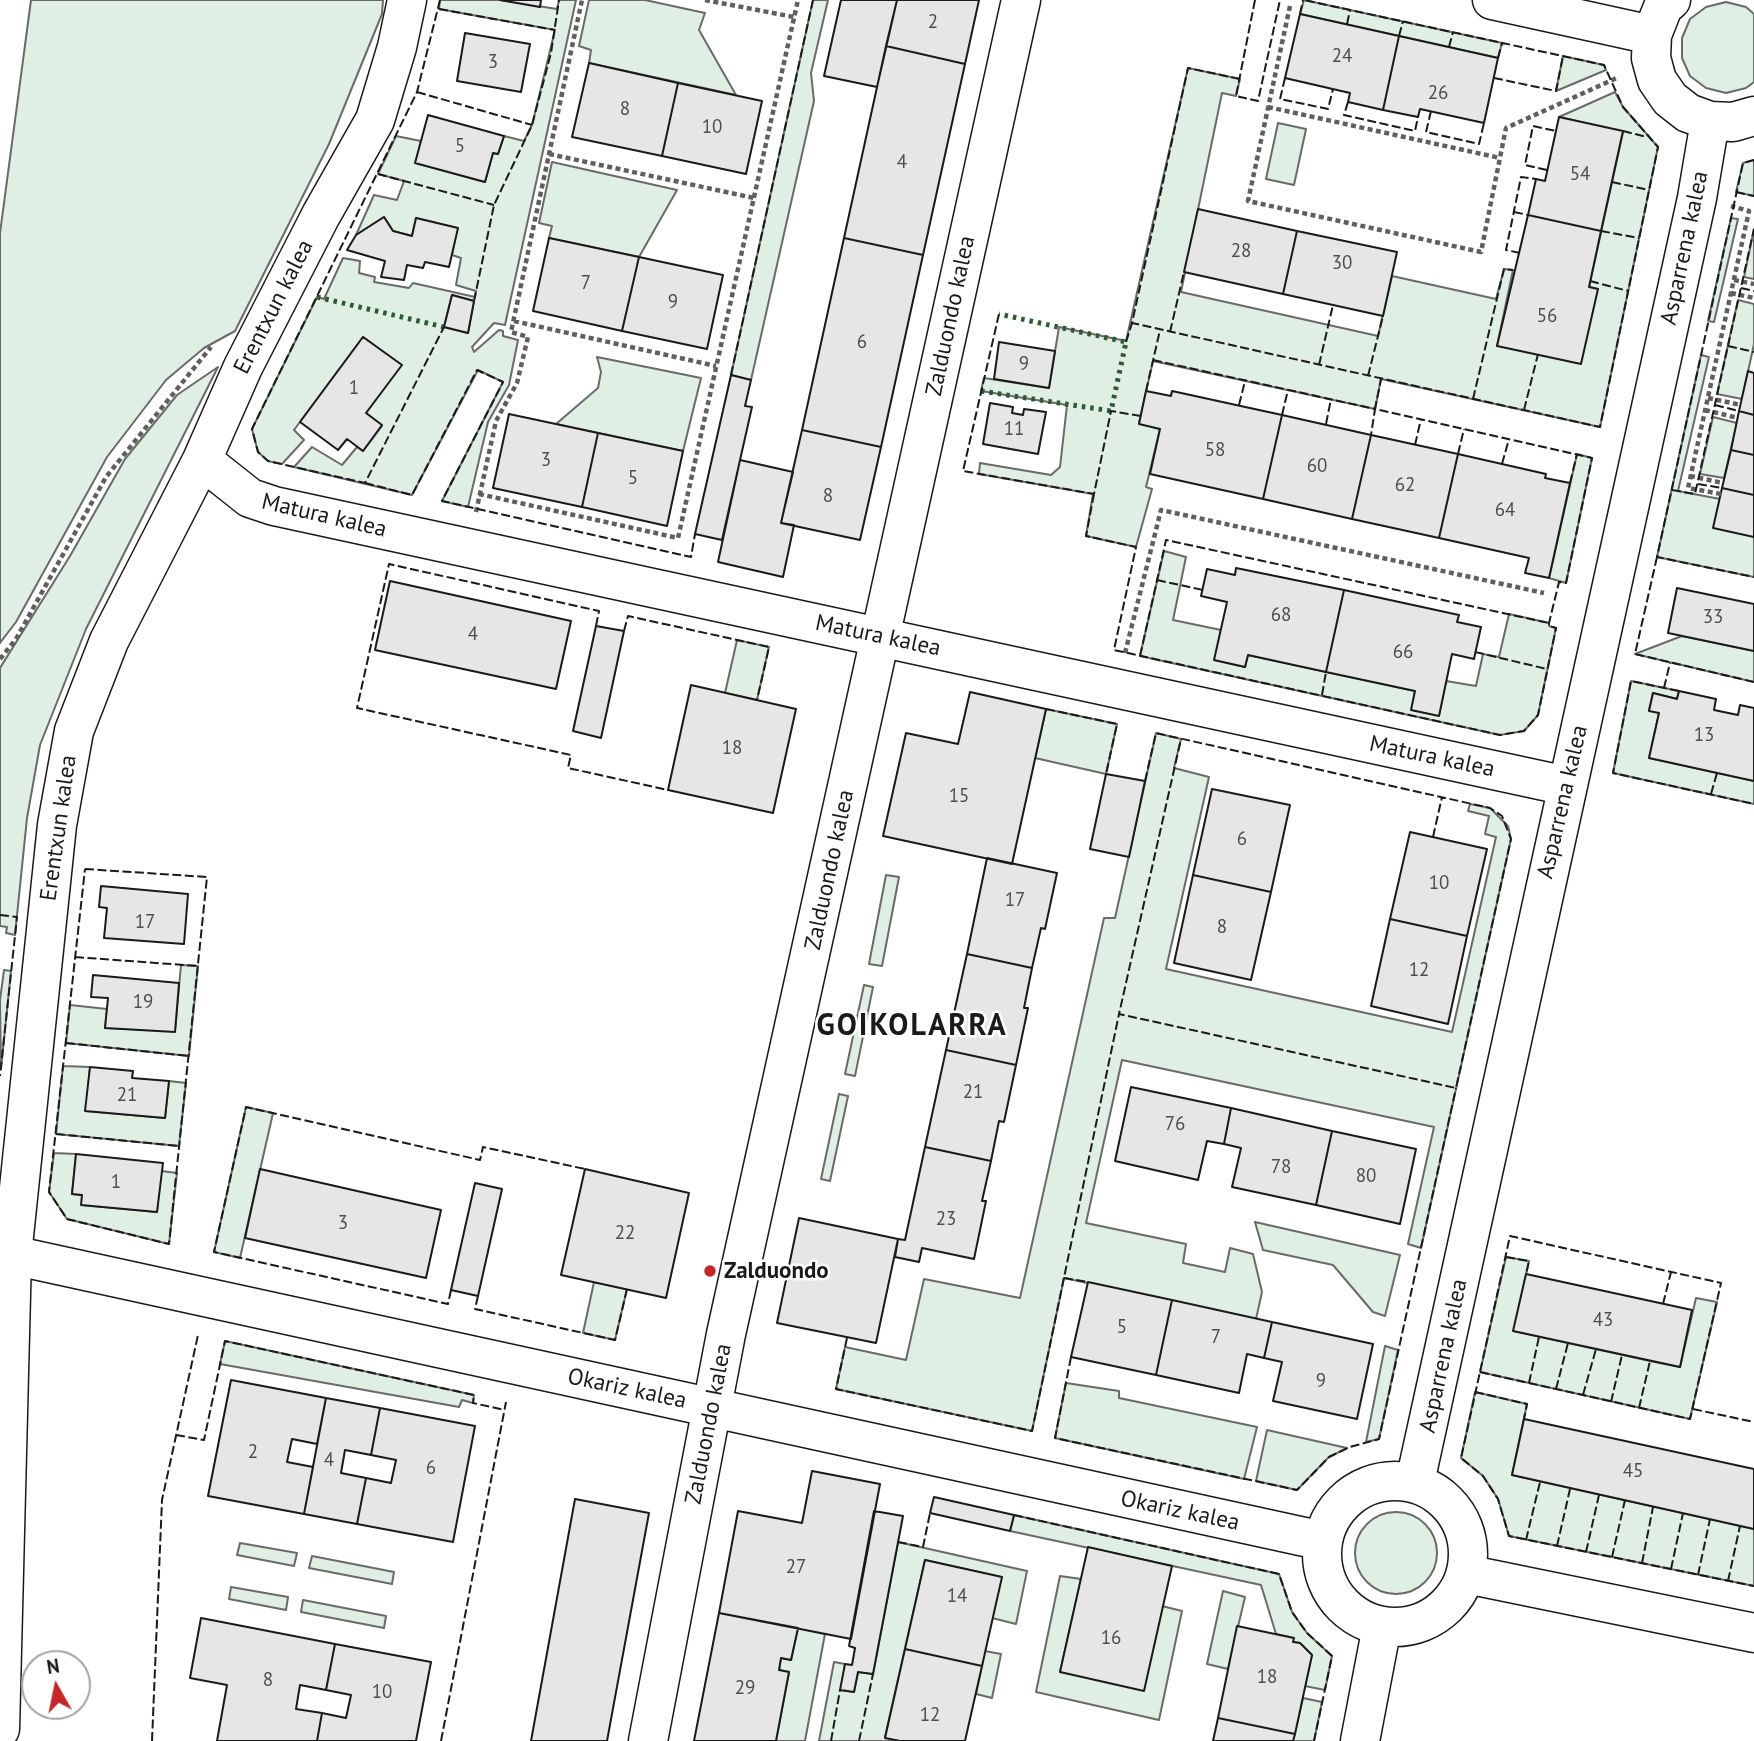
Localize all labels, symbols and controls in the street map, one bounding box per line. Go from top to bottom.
house number: 2 [928,12,938,34]
house number: 24 [1332,46,1352,68]
house number: 3 [488,52,498,74]
house number: 26 [1428,83,1448,105]
house number: 8 [620,99,630,121]
house number: 10 [702,117,722,139]
house number: 5 [455,136,465,158]
house number: 4 [897,152,907,174]
house number: 54 [1570,164,1590,186]
street label: Asparrena kalea [1655,169,1715,327]
street label: Zalduondo kalea [921,233,981,399]
street label: Erentxun kalea [228,235,320,379]
house number: 28 [1231,241,1251,263]
house number: 30 [1332,253,1352,275]
house number: 7 [581,273,591,295]
house number: 9 [668,292,678,314]
house number: 56 [1537,306,1557,328]
house number: 6 [857,332,867,354]
house number: 9 [1019,354,1029,376]
house number: 1 [349,378,359,400]
house number: 11 [1004,419,1024,441]
house number: 58 [1205,440,1225,462]
house number: 3 [541,450,551,472]
house number: 60 [1307,456,1327,478]
house number: 5 [628,468,638,490]
house number: 62 [1395,475,1415,497]
house number: 8 [823,486,833,508]
street label: Matura kalea [259,488,389,544]
house number: 64 [1495,500,1515,522]
house number: 68 [1271,605,1291,627]
house number: 33 [1703,607,1723,629]
street label: Matura kalea [813,609,943,663]
house number: 4 [468,624,478,646]
house number: 66 [1393,642,1413,664]
street label: Asparrena kalea [1532,723,1594,881]
house number: 13 [1694,725,1714,747]
street label: Matura kalea [1367,730,1497,784]
house number: 18 [722,738,742,760]
street label: Erentxun kalea [35,753,83,903]
house number: 15 [949,786,969,808]
street label: Zalduondo kalea [800,787,860,953]
house number: 6 [1237,829,1247,851]
house number: 10 [1429,873,1449,895]
house number: 17 [1005,890,1025,912]
house number: 17 [135,912,155,934]
house number: 8 [1217,917,1227,939]
house number: 12 [1409,960,1429,982]
house number: 19 [133,992,153,1014]
district label: GOIKOLARRA [818,1008,1006,1044]
house number: 21 [963,1082,983,1104]
house number: 21 [117,1085,137,1107]
house number: 76 [1165,1114,1185,1136]
house number: 78 [1271,1157,1291,1179]
house number: 80 [1356,1166,1376,1188]
house number: 1 [111,1172,121,1194]
house number: 23 [936,1209,956,1231]
house number: 3 [338,1213,348,1235]
house number: 22 [615,1223,635,1245]
place label: Zalduondo [724,1257,829,1285]
marker: Zalduondo [702,1263,718,1279]
street label: Asparrena kalea [1414,1277,1474,1435]
house number: 43 [1593,1310,1613,1332]
house number: 5 [1117,1317,1127,1339]
house number: 7 [1211,1327,1221,1349]
street label: Zalduondo kalea [680,1341,738,1507]
street label: Okariz kalea [565,1363,689,1415]
house number: 9 [1316,1371,1326,1393]
house number: 2 [248,1442,258,1464]
house number: 4 [324,1450,334,1472]
house number: 6 [426,1458,436,1480]
house number: 45 [1623,1461,1643,1483]
street label: Okariz kalea [1118,1485,1242,1537]
house number: 27 [786,1557,806,1579]
house number: 14 [947,1586,967,1608]
house number: 16 [1101,1628,1121,1650]
north arrow [21,1650,91,1720]
text: N [45,1653,61,1679]
house number: 18 [1257,1667,1277,1689]
house number: 8 [263,1670,273,1692]
house number: 29 [735,1678,755,1700]
house number: 10 [372,1682,392,1704]
house number: 12 [920,1705,940,1727]

